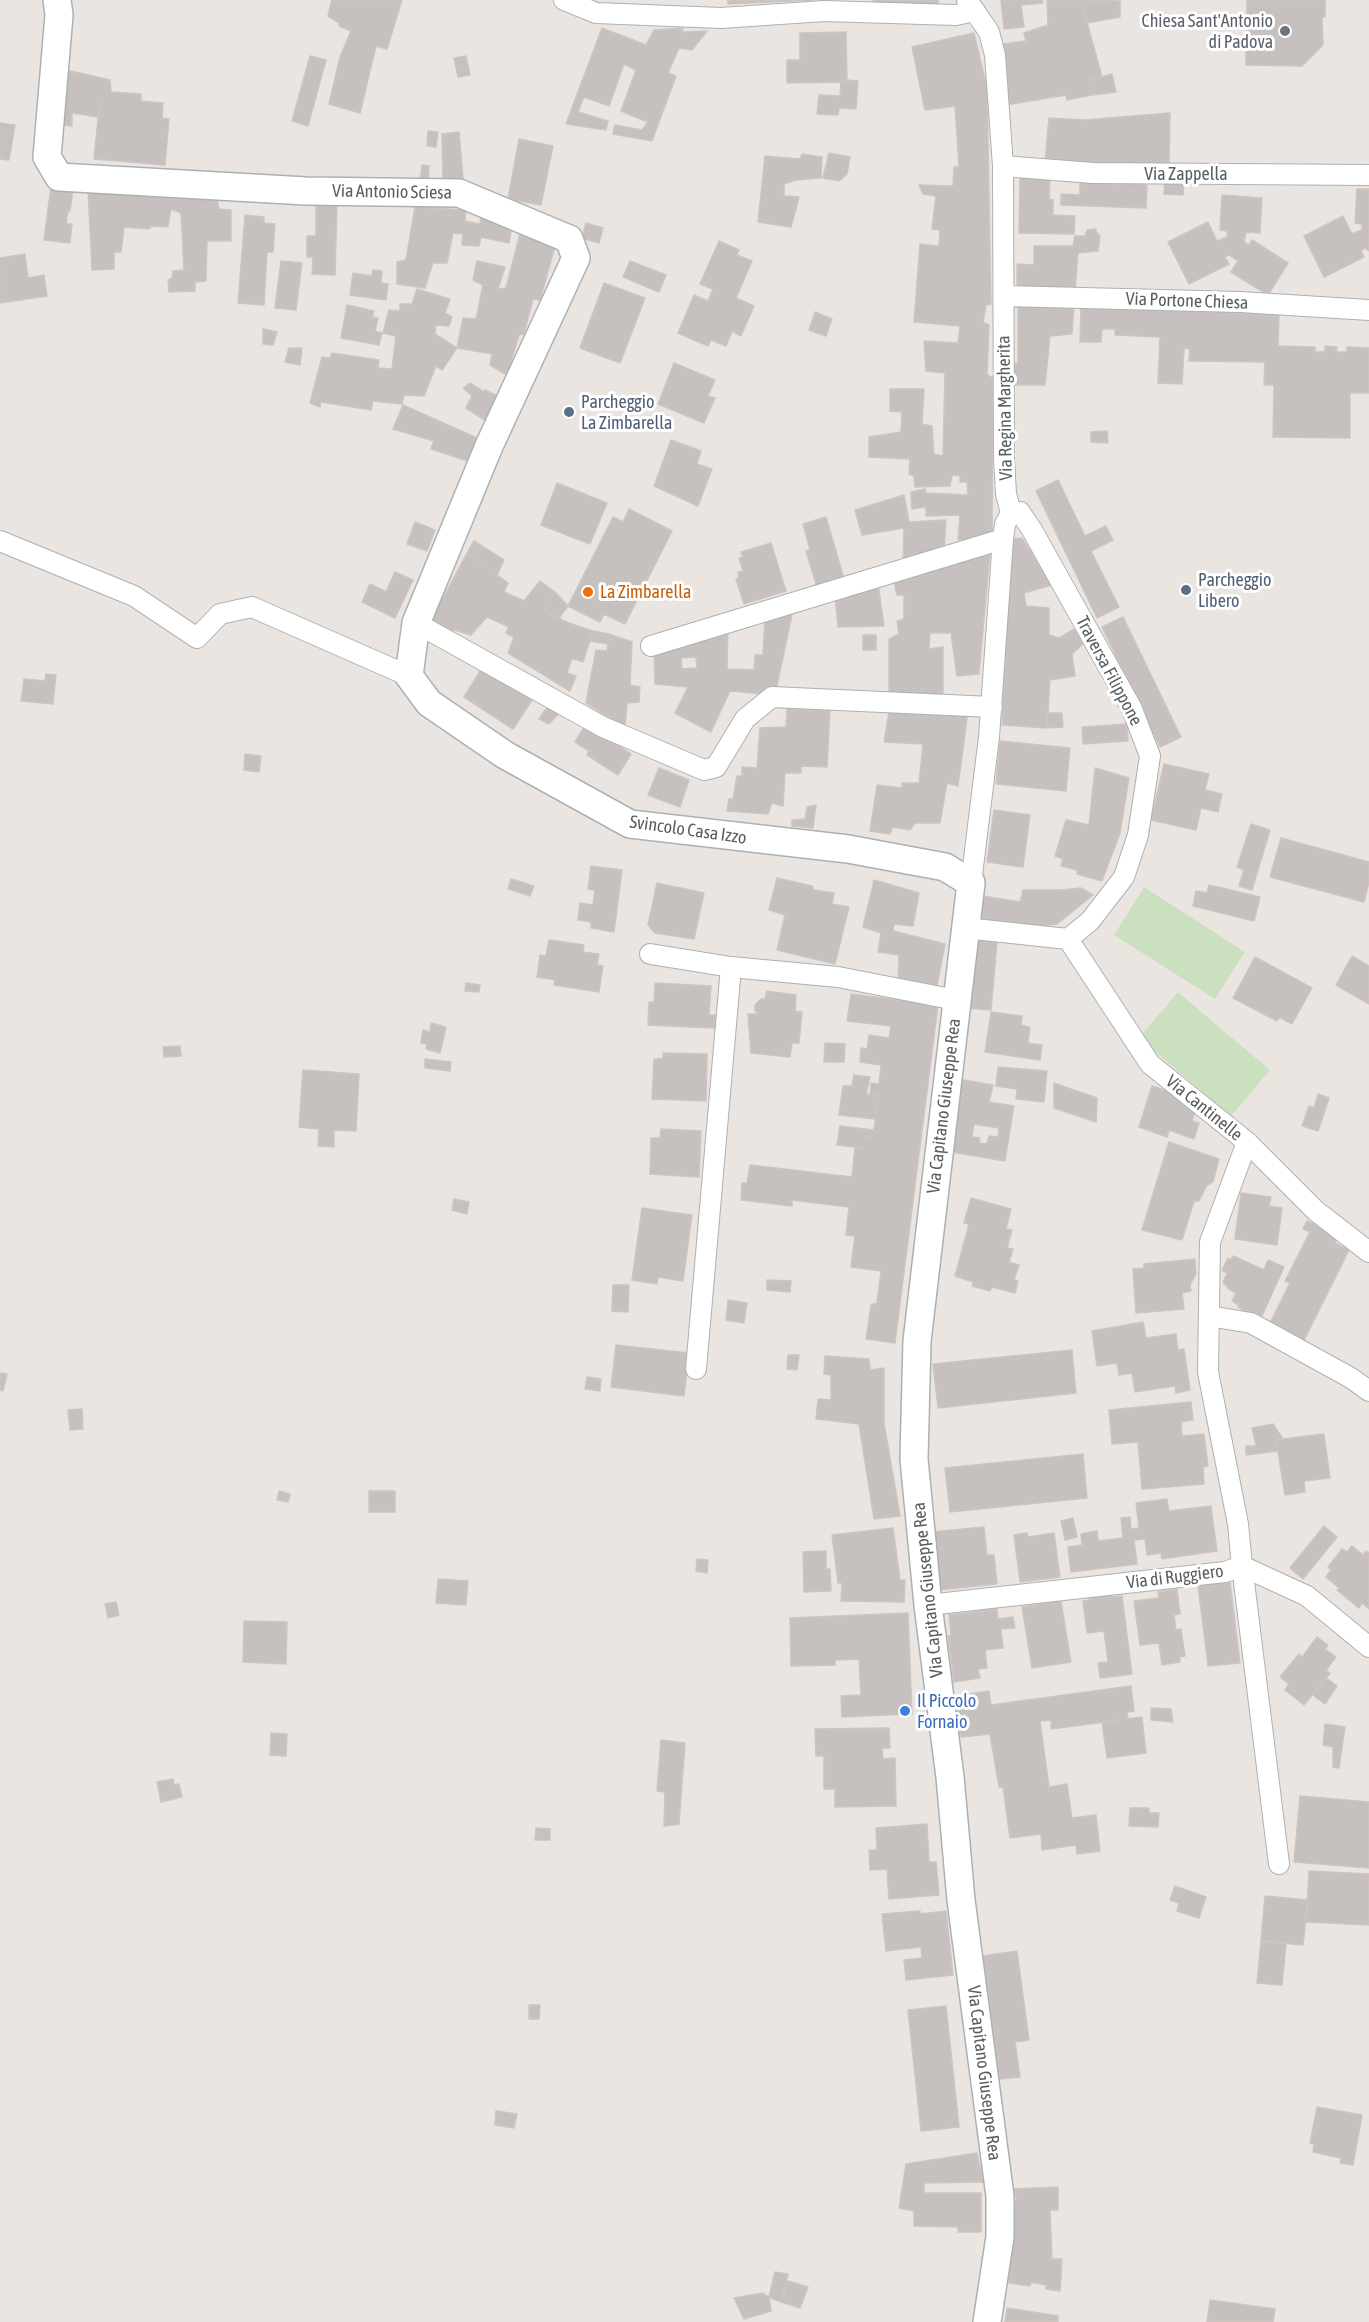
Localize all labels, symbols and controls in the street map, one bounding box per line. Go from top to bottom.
place label: Chiesa Sant'Antonio di Padova [1142,10,1273,52]
marker: Chiesa Sant'Antonio di Padova [1278,24,1292,38]
street label: Via Zappella [1144,163,1228,185]
street label: Via Antonio Sciesa [332,180,452,204]
street label: Via Portone Chiesa [1125,288,1249,314]
street label: Via Regina Margherita [993,335,1017,481]
place label: Parcheggio La Zimbarella [581,391,672,434]
marker: Parcheggio La Zimbarella [562,405,576,419]
place label: Parcheggio Libero [1198,569,1271,612]
place label: La Zimbarella [600,581,691,603]
marker: Parcheggio Libero [1179,583,1193,597]
marker: La Zimbarella [581,585,595,599]
street label: Traversa Filippone [1071,613,1147,729]
street label: Svincolo Casa Izzo [628,811,748,849]
street label: Via Capitano Giuseppe Rea [923,1017,965,1195]
street label: Via Cantinelle [1161,1070,1247,1146]
street label: Via Capitano Giuseppe Rea [908,1501,948,1679]
street label: Via di Ruggiero [1125,1560,1225,1594]
place label: Il Piccolo Fornaio [917,1690,976,1732]
marker: Il Piccolo Fornaio [898,1704,912,1718]
street label: Via Capitano Giuseppe Rea [963,1984,1005,2162]

